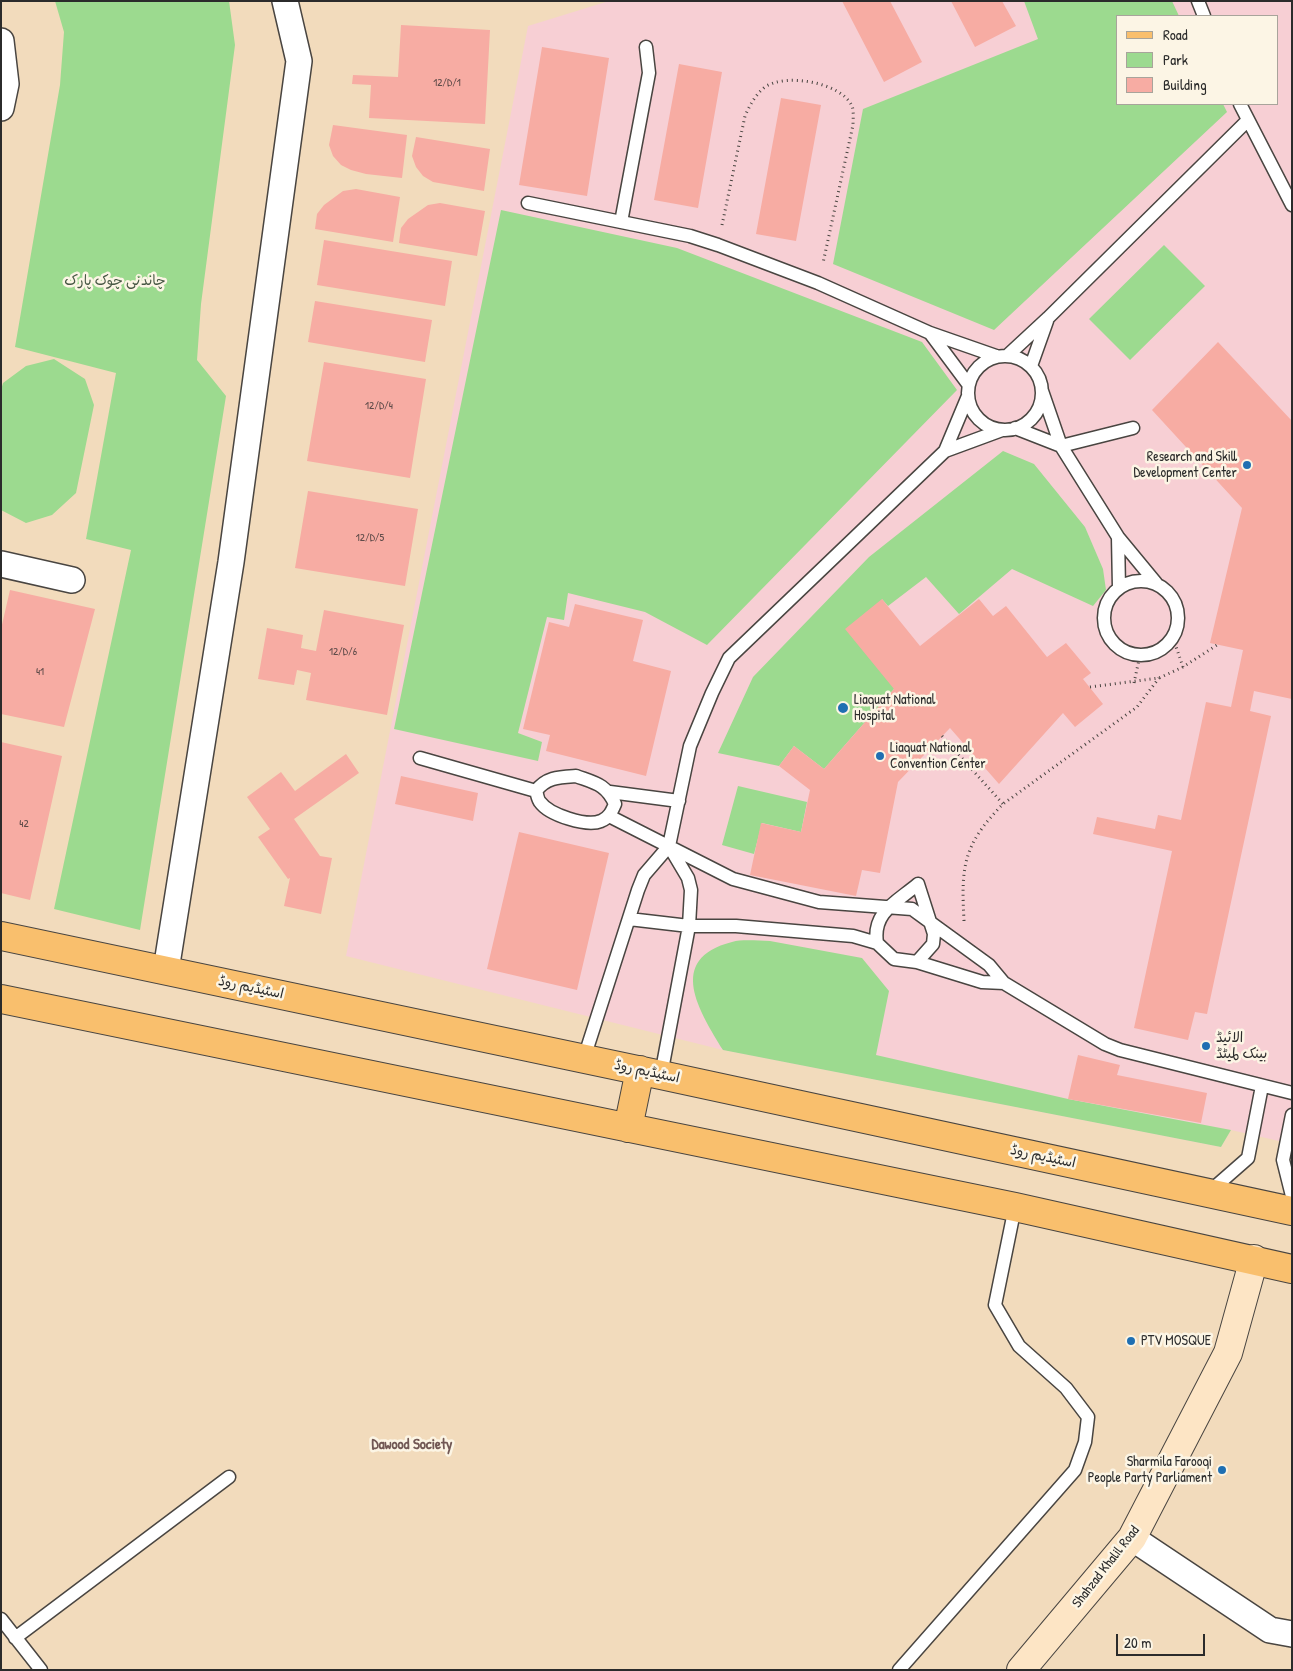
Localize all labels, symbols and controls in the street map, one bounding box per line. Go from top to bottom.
legend [1116,15,1278,105]
text: Road [1163,24,1188,45]
text: Park [1163,49,1188,70]
text: Building [1163,74,1207,95]
house number: 12/D/1 [433,76,461,90]
park label: چاندنی چوک پارک [64,273,166,289]
house number: 12/D/4 [365,399,393,413]
place label: Research and Skill Development Center [1133,449,1237,482]
marker: Research and Skill Development Center [1241,459,1253,471]
house number: 12/D/5 [356,531,384,545]
house number: 12/D/6 [329,645,357,659]
house number: 41 [36,665,44,679]
place label: Liaquat National Hospital [854,692,936,724]
marker: Liaquat National Hospital [836,701,850,715]
place label: Liaquat National Convention Center [890,740,986,772]
marker: Liaquat National Convention Center [874,750,886,762]
house number: 42 [19,817,29,831]
street label: اسٹیڈیم روڈ [217,973,285,1003]
place label: الائیڈ بینک لمیٹڈ [1216,1030,1267,1062]
marker: الائیڈ بینک لمیٹڈ [1200,1040,1212,1052]
street label: اسٹیڈیم روڈ [613,1057,681,1087]
street label: اسٹیڈیم روڈ [1009,1142,1077,1172]
place label: PTV MOSQUE [1141,1333,1211,1349]
marker: PTV MOSQUE [1125,1335,1137,1347]
district label: Dawood Society [372,1436,452,1454]
place label: Sharmila Farooqi People Party Parliament [1088,1454,1212,1486]
marker: Sharmila Farooqi People Party Parliament [1216,1464,1228,1476]
street label: Shahzad Khalil Road [1069,1523,1143,1611]
scale bar [1118,1624,1207,1656]
text: 20 m [1124,1632,1151,1653]

